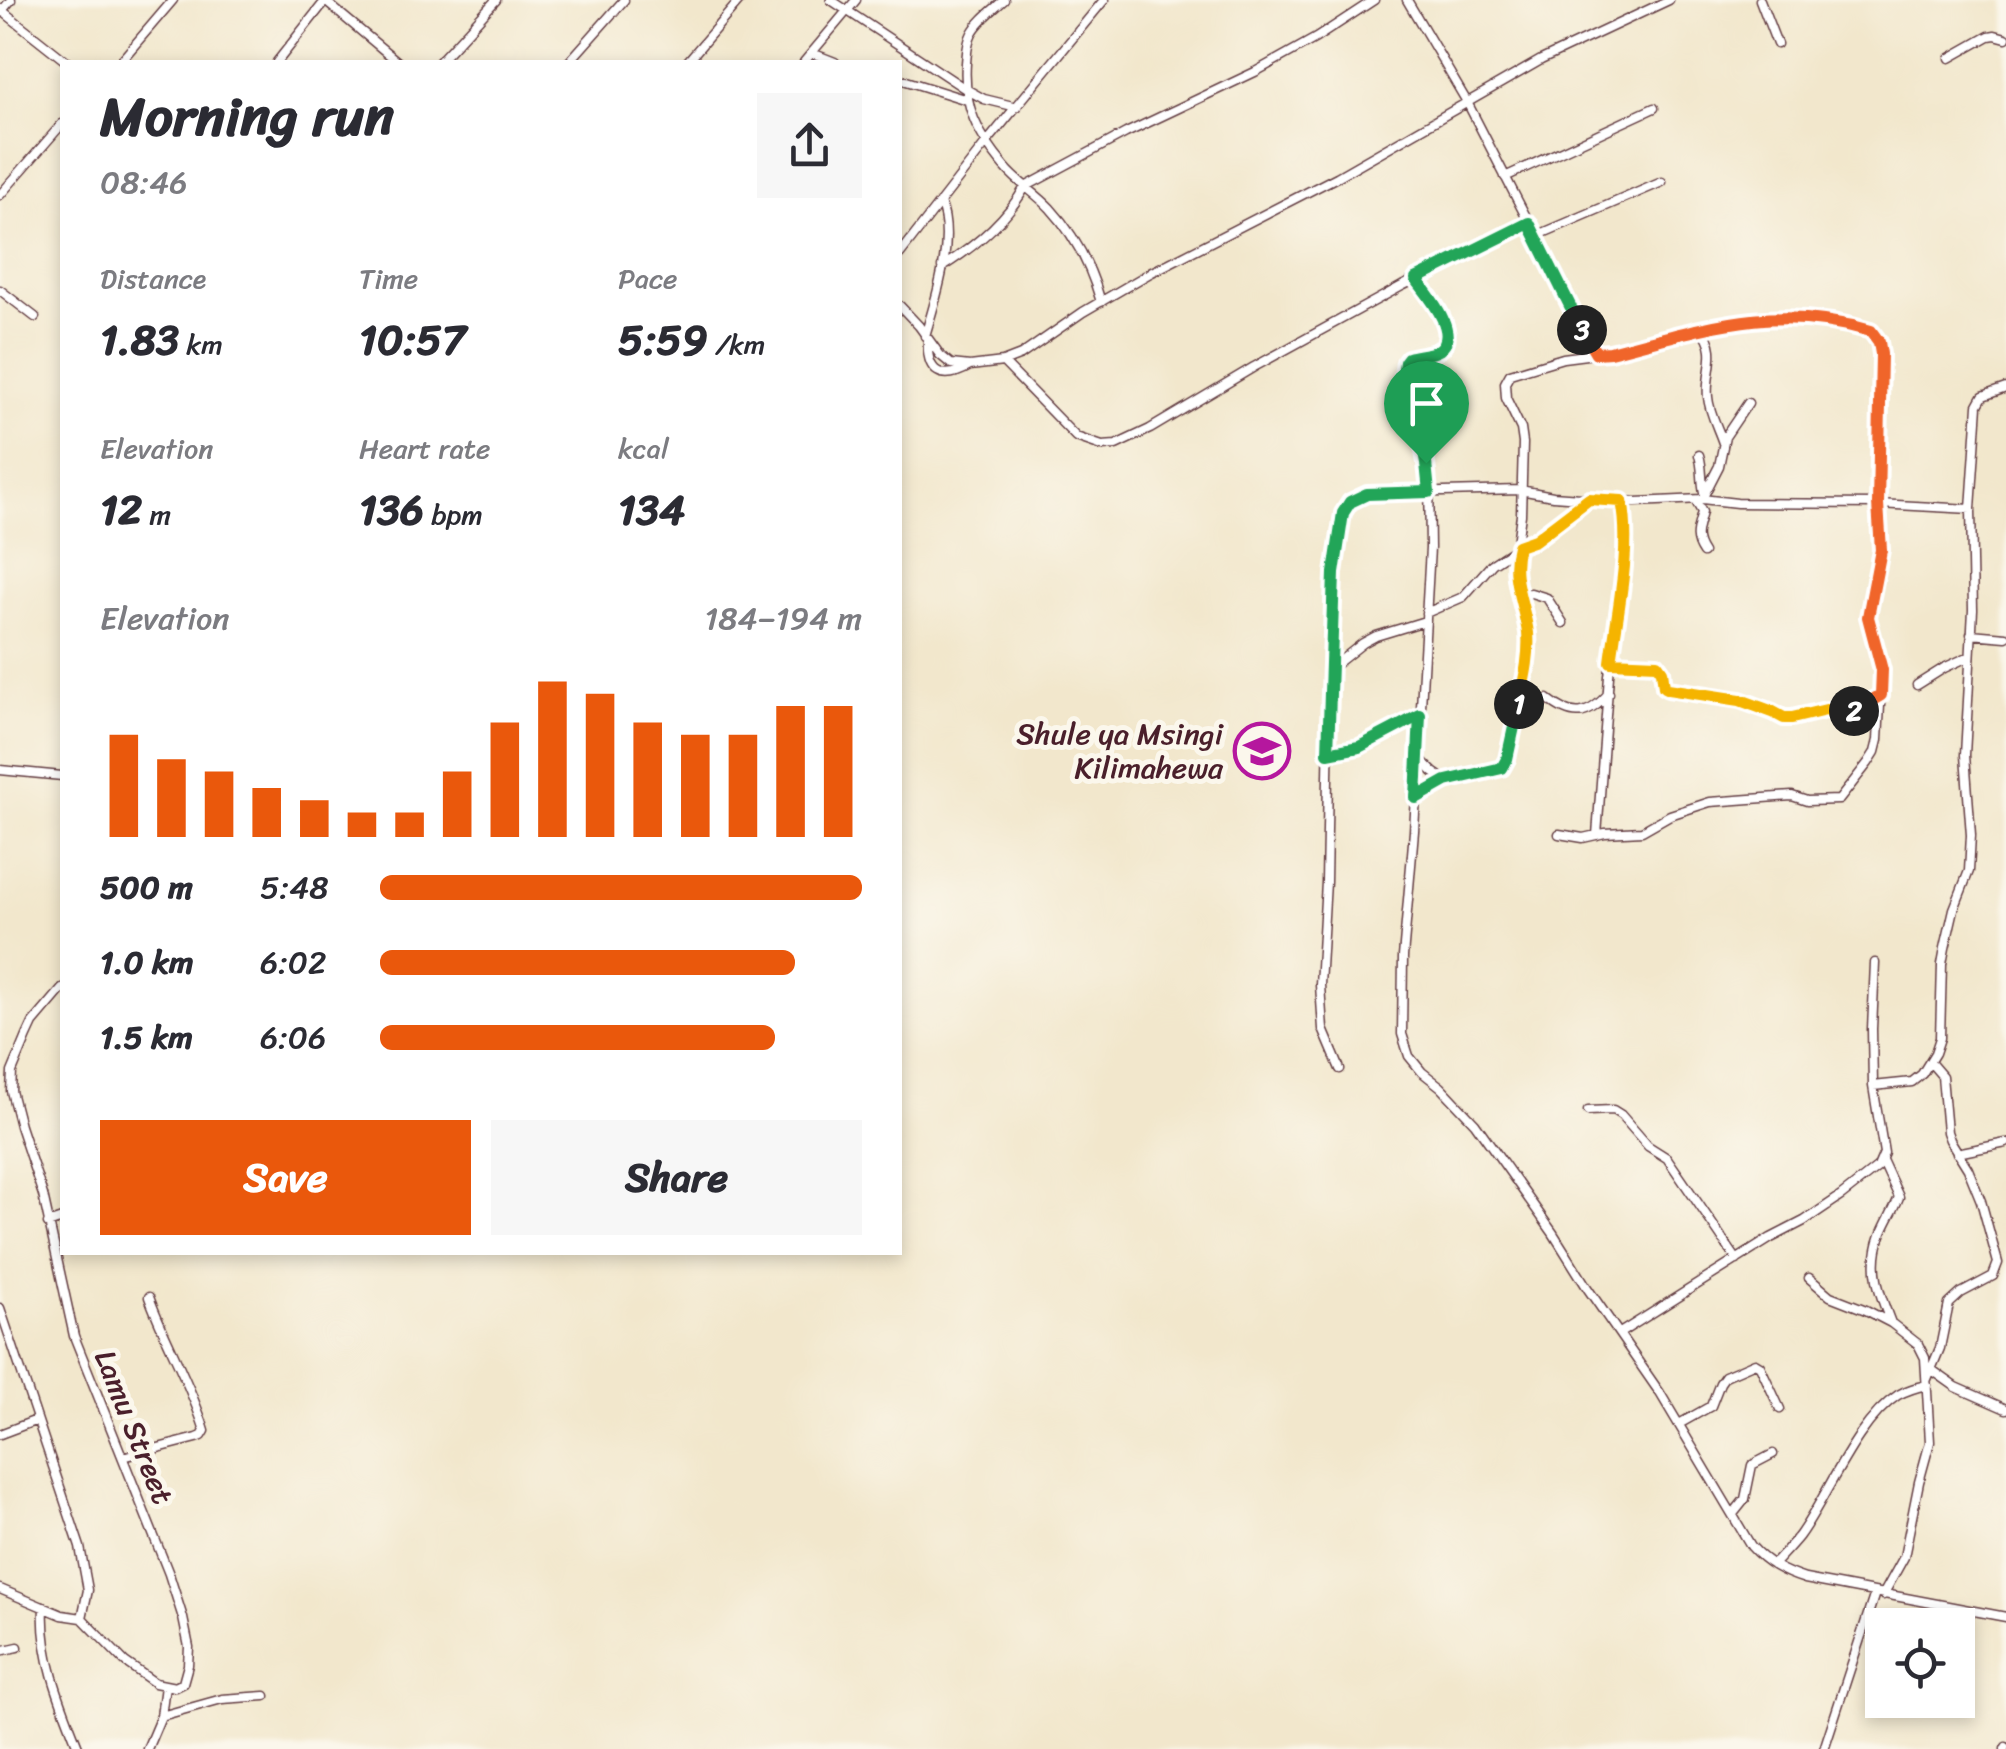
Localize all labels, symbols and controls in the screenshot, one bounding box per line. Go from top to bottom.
text: Morning run [100,68,394,165]
button: share [757,93,862,198]
text: 08:46 [100,154,187,211]
text: Distance [100,254,206,303]
text: Time [359,254,418,303]
text: Pace [618,254,677,303]
text: 1.83 [100,303,179,377]
text: 10:57 [359,303,466,377]
text: 5:59 [618,303,708,377]
pin: 3 [1557,305,1607,355]
text: 3 [1574,305,1590,354]
text: km [179,320,223,369]
text: /km [708,320,765,369]
pin [1384,361,1469,464]
icon: arrive [1399,376,1454,431]
text: Elevation [100,424,213,473]
text: Heart rate [359,424,490,473]
text: kcal [618,424,669,473]
text: 12 [100,473,142,547]
text: 136 [359,473,424,547]
text: 134 [618,473,685,547]
text: m [142,490,171,539]
text: bpm [424,490,483,539]
text: Elevation [100,590,230,647]
text: 184–194 m [705,590,862,647]
pin: 1 [1494,679,1544,729]
text: 1 [1513,679,1525,728]
pin: 2 [1829,686,1879,736]
text: 2 [1846,686,1862,735]
place label: Shule ya Msingi Kilimahewa [1016,707,1225,795]
school or university icon: Shule ya Msingi Kilimahewa [1232,721,1292,781]
text: 500 m [100,859,193,916]
text: 5:48 [260,859,329,916]
text: 1.0 km [100,934,194,991]
text: 6:02 [260,934,327,991]
text: 1.5 km [100,1009,193,1066]
text: 6:06 [260,1009,326,1066]
button: Save [100,1120,471,1235]
button: Share [491,1120,862,1235]
street label: Lamu Street [78,1341,190,1513]
map controls [1865,1608,1975,1718]
button: locate [1865,1608,1975,1718]

